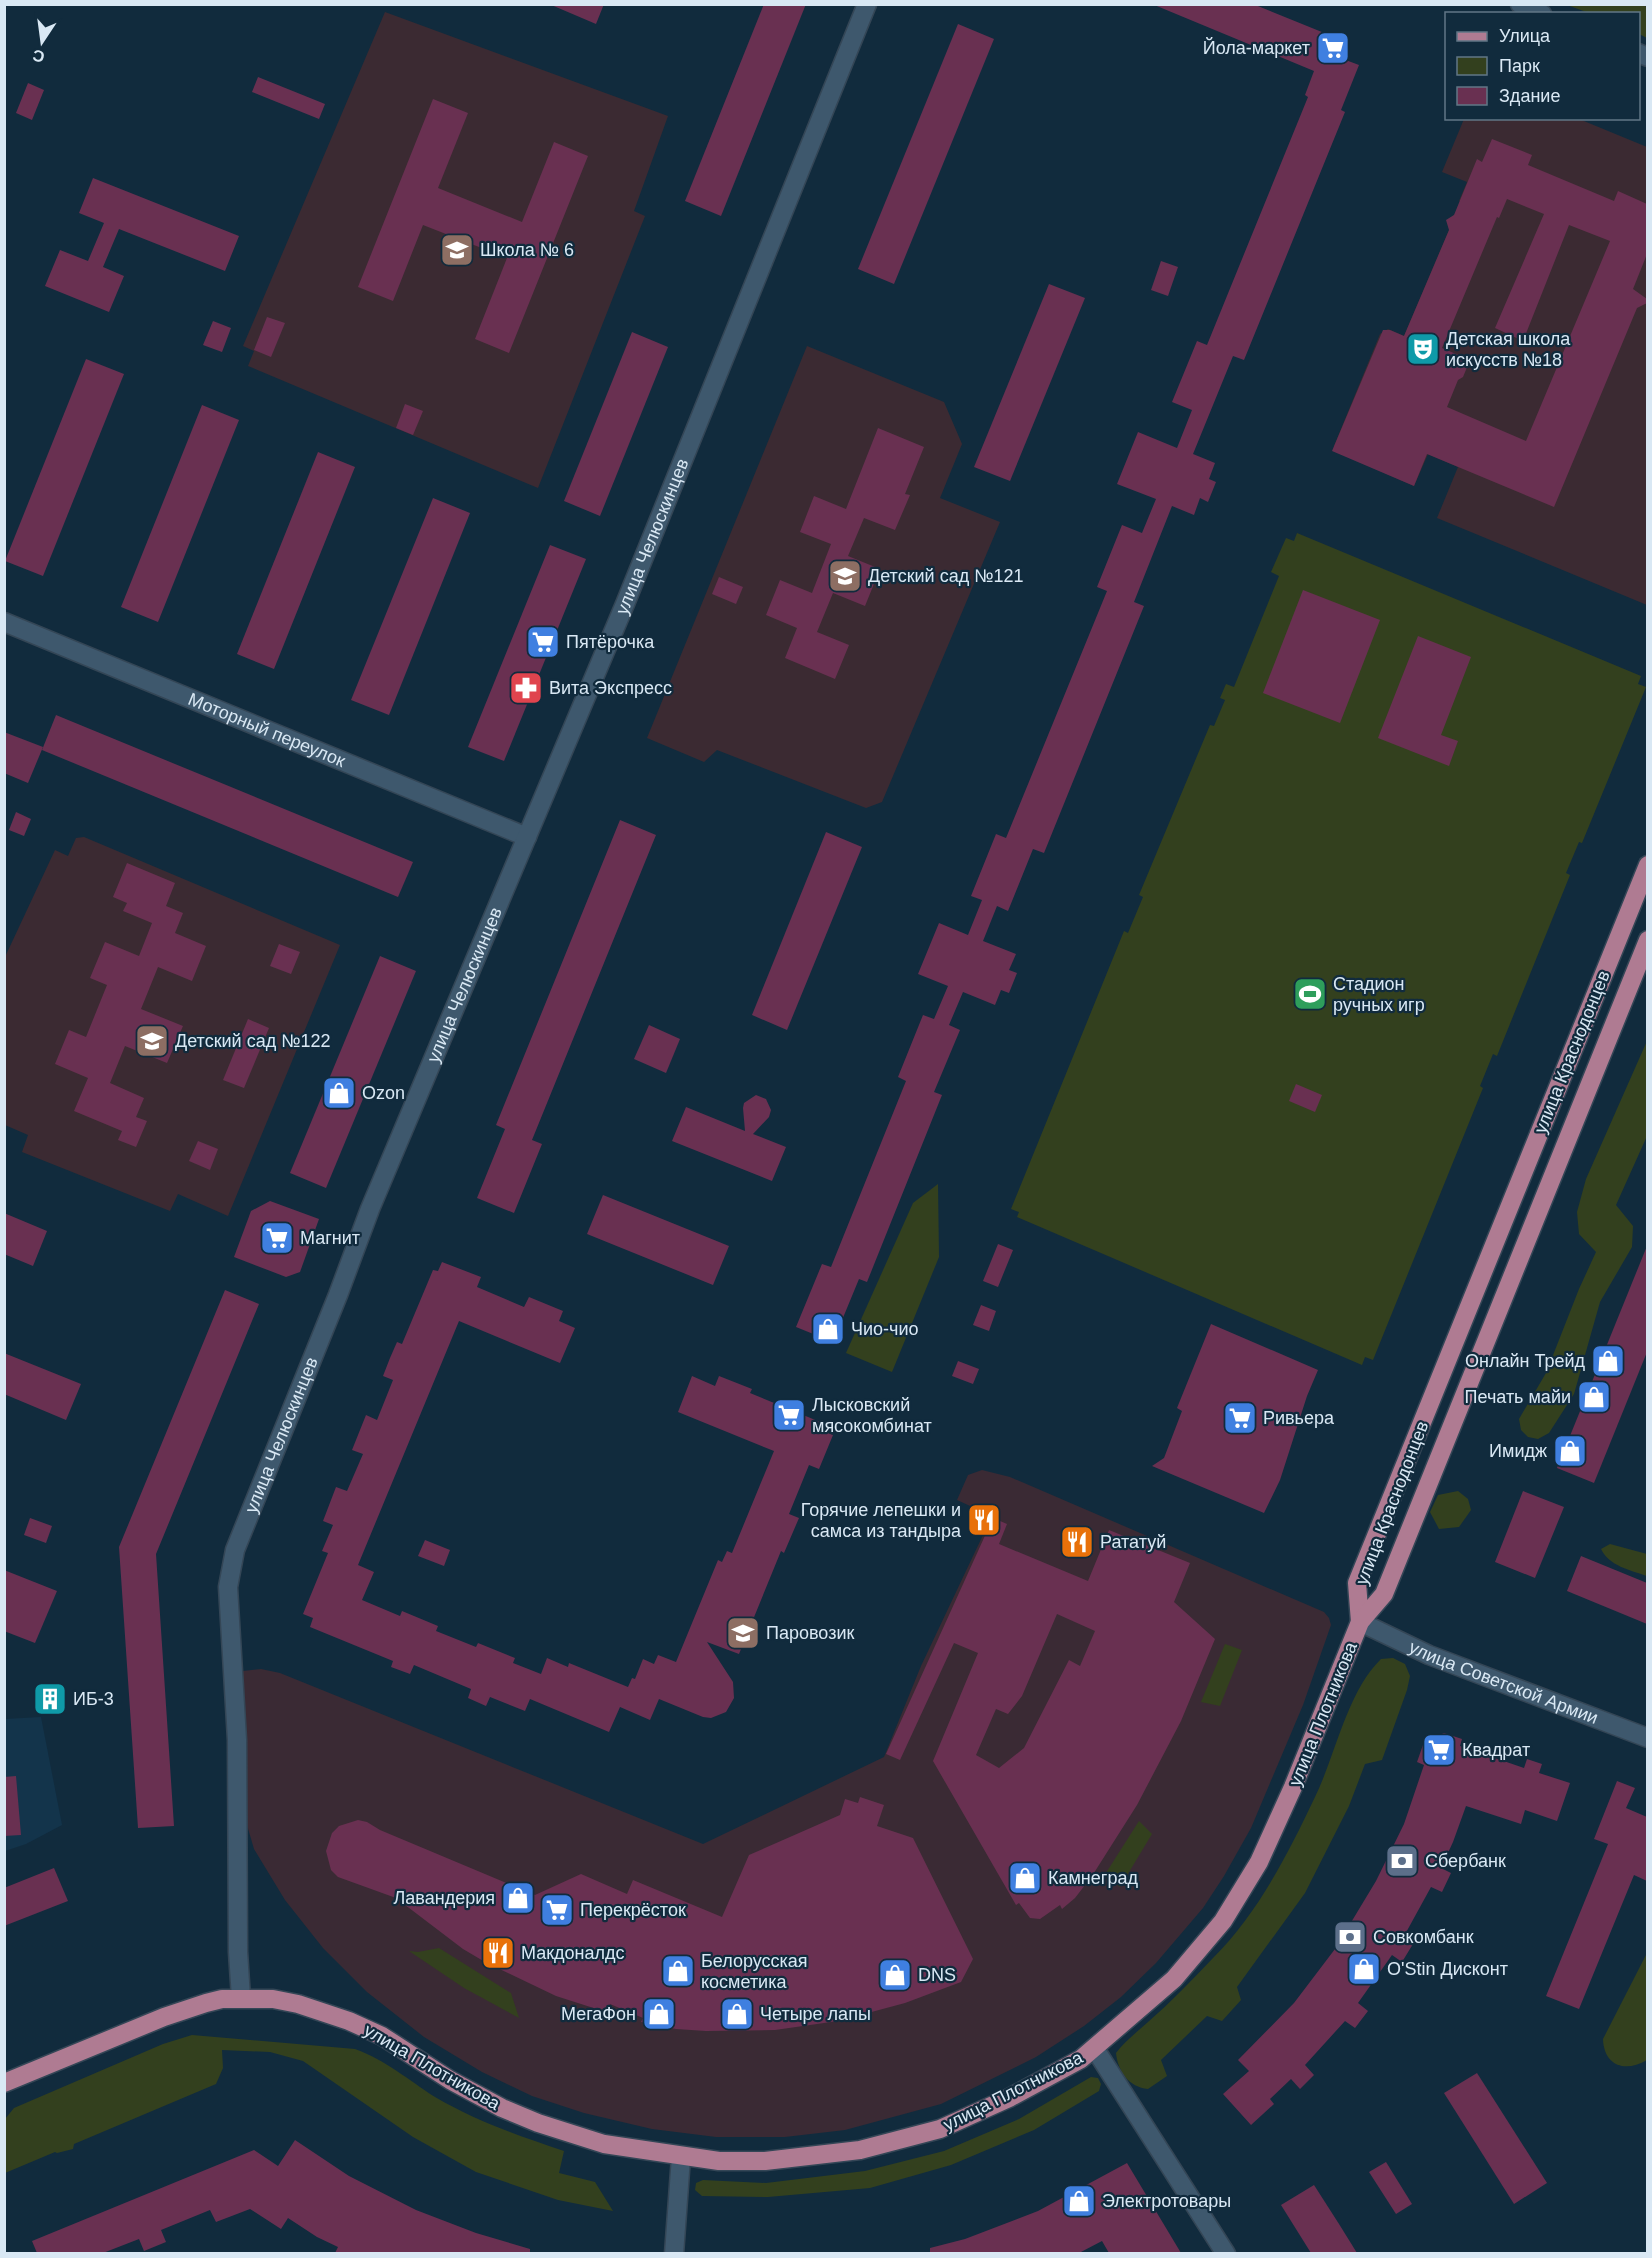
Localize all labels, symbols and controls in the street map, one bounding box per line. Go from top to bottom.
north arrow [12,12,72,72]
legend [1445,12,1640,120]
text: Улица [1499,26,1551,46]
supermarket icon: Йола-маркет [1315,30,1351,66]
place label: Йола-маркет [1203,37,1310,58]
text: С [31,46,46,66]
text: Парк [1499,56,1540,76]
text: Здание [1499,86,1560,106]
school or university icon: Школа № 6 [439,232,475,268]
place label: Школа № 6 [480,240,574,260]
place label: Детская школа искусств №18 [1446,329,1571,370]
theatre icon: Детская школа искусств №18 [1405,331,1441,367]
street label: улица Челюскинцев [612,456,693,618]
school or university icon: Детский сад №121 [827,558,863,594]
place label: Детский сад №121 [868,566,1024,586]
supermarket icon: Пятёрочка [525,624,561,660]
place label: Пятёрочка [566,632,655,652]
pharmacy icon: Вита Экспресс [508,670,544,706]
place label: Вита Экспресс [549,678,672,698]
street label: Моторный переулок [185,689,348,771]
street label: улица Челюскинцев [423,904,506,1066]
street label: улица Краснодонцев [1530,968,1614,1136]
place label: Стадион ручных игр [1333,974,1425,1015]
sports icon: Стадион ручных игр [1292,976,1328,1012]
school or university icon: Детский сад №122 [134,1023,170,1059]
place label: Детский сад №122 [175,1031,331,1051]
shop icon: Ozon [321,1075,357,1111]
place label: Ozon [362,1083,405,1103]
supermarket icon: Магнит [259,1220,295,1256]
place label: Магнит [300,1228,360,1248]
shop icon: Чио-чио [810,1311,846,1347]
place label: Чио-чио [851,1319,919,1339]
shop icon: Онлайн Трейд [1590,1343,1626,1379]
place label: Онлайн Трейд [1465,1351,1585,1371]
street label: улица Челюскинцев [241,1354,322,1516]
shop icon: Печать майи [1576,1379,1612,1415]
place label: Печать майи [1465,1387,1571,1407]
place label: Лысковский мясокомбинат [812,1395,932,1436]
supermarket icon: Лысковский мясокомбинат [771,1397,807,1433]
supermarket icon: Ривьера [1222,1400,1258,1436]
place label: Ривьера [1263,1408,1335,1428]
street label: улица Краснодонцев [1352,1418,1432,1588]
shop icon: Имидж [1552,1433,1588,1469]
place label: Имидж [1489,1441,1547,1461]
place label: Горячие лепешки и самса из тандыра [801,1500,962,1541]
restaurant icon: Горячие лепешки и самса из тандыра [966,1502,1002,1538]
restaurant icon: Рататуй [1059,1524,1095,1560]
place label: Рататуй [1100,1532,1166,1552]
school or university icon: Паровозик [725,1615,761,1651]
place label: Паровозик [766,1623,854,1643]
street label: улица Советской Армии [1406,1637,1601,1728]
street label: улица Плотникова [1285,1638,1361,1789]
building icon: ИБ-3 [32,1681,68,1717]
place label: ИБ-3 [73,1689,114,1709]
supermarket icon: Квадрат [1421,1732,1457,1768]
place label: Квадрат [1462,1740,1530,1760]
bank icon: Сбербанк [1384,1843,1420,1879]
place label: Сбербанк [1425,1851,1506,1871]
shop icon: Камнеград [1007,1860,1043,1896]
place label: Камнеград [1048,1868,1138,1888]
shop icon: Лавандерия [500,1880,536,1916]
place label: Лавандерия [394,1888,495,1908]
supermarket icon: Перекрёсток [539,1892,575,1928]
place label: Перекрёсток [580,1900,686,1920]
bank icon: Совкомбанк [1332,1919,1368,1955]
place label: Совкомбанк [1373,1927,1474,1947]
restaurant icon: Макдоналдс [480,1935,516,1971]
place label: Макдоналдс [521,1943,625,1963]
place label: Белорусская косметика [701,1951,808,1992]
shop icon: O'Stin Дисконт [1346,1951,1382,1987]
shop icon: Белорусская косметика [660,1953,696,1989]
shop icon: DNS [877,1957,913,1993]
place label: O'Stin Дисконт [1387,1959,1508,1979]
place label: DNS [918,1965,956,1985]
shop icon: МегаФон [641,1996,677,2032]
shop icon: Четыре лапы [719,1996,755,2032]
place label: МегаФон [561,2004,636,2024]
place label: Четыре лапы [760,2004,871,2024]
street label: улица Плотникова [361,2020,504,2115]
street label: улица Плотникова [940,2047,1087,2135]
shop icon: Электротовары [1061,2183,1097,2219]
place label: Электротовары [1102,2191,1231,2211]

